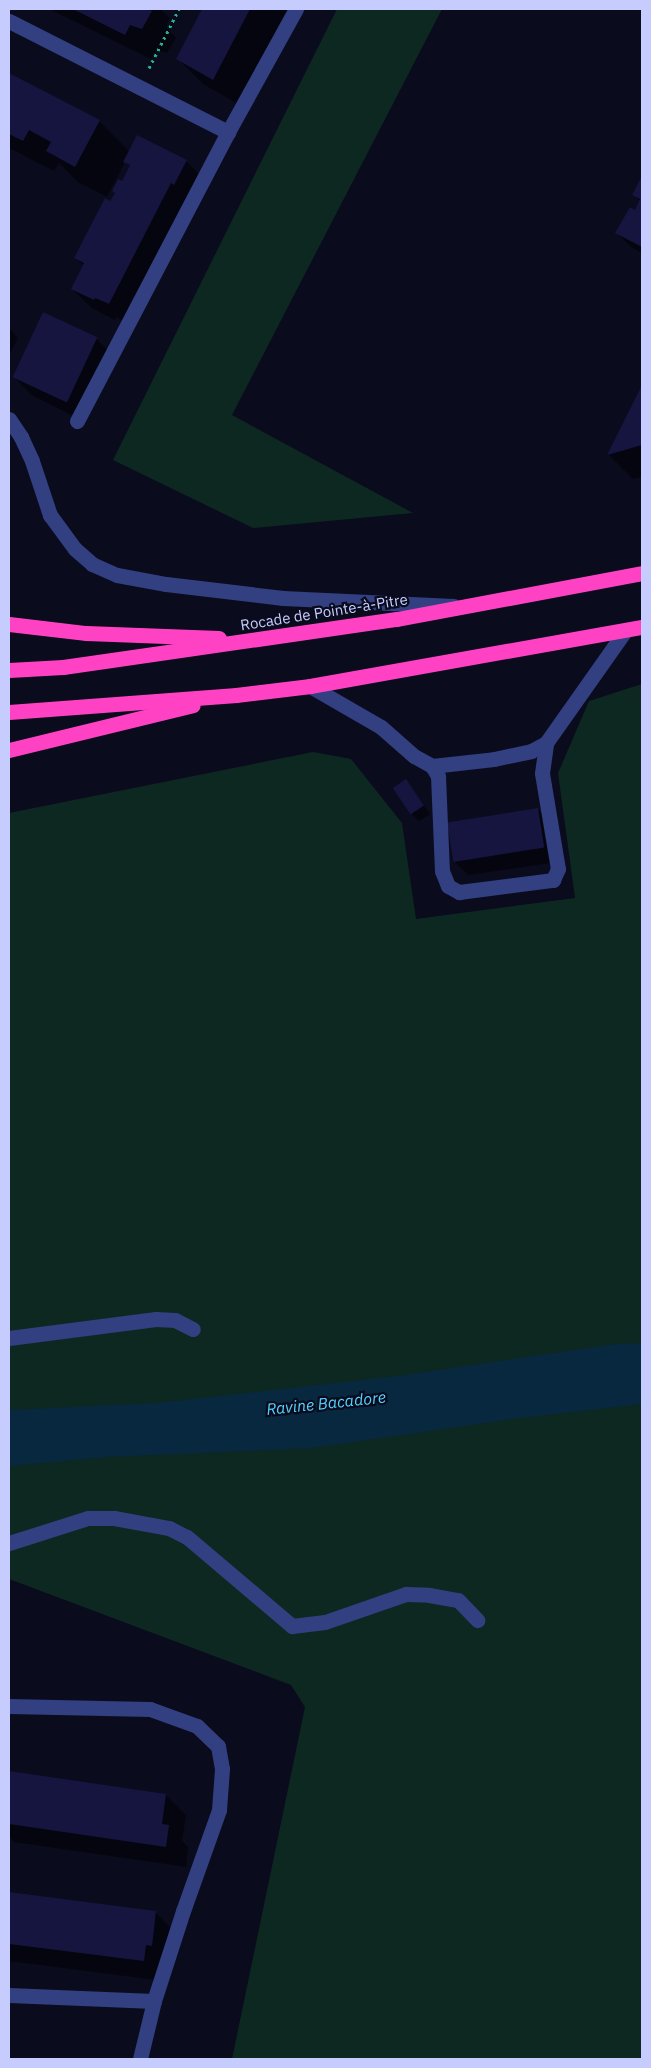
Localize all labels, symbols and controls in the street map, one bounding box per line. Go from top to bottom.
street label: Rocade de Pointe-à-Pitre [239,590,409,634]
water label: Ravine Bacadore [265,1387,387,1419]

